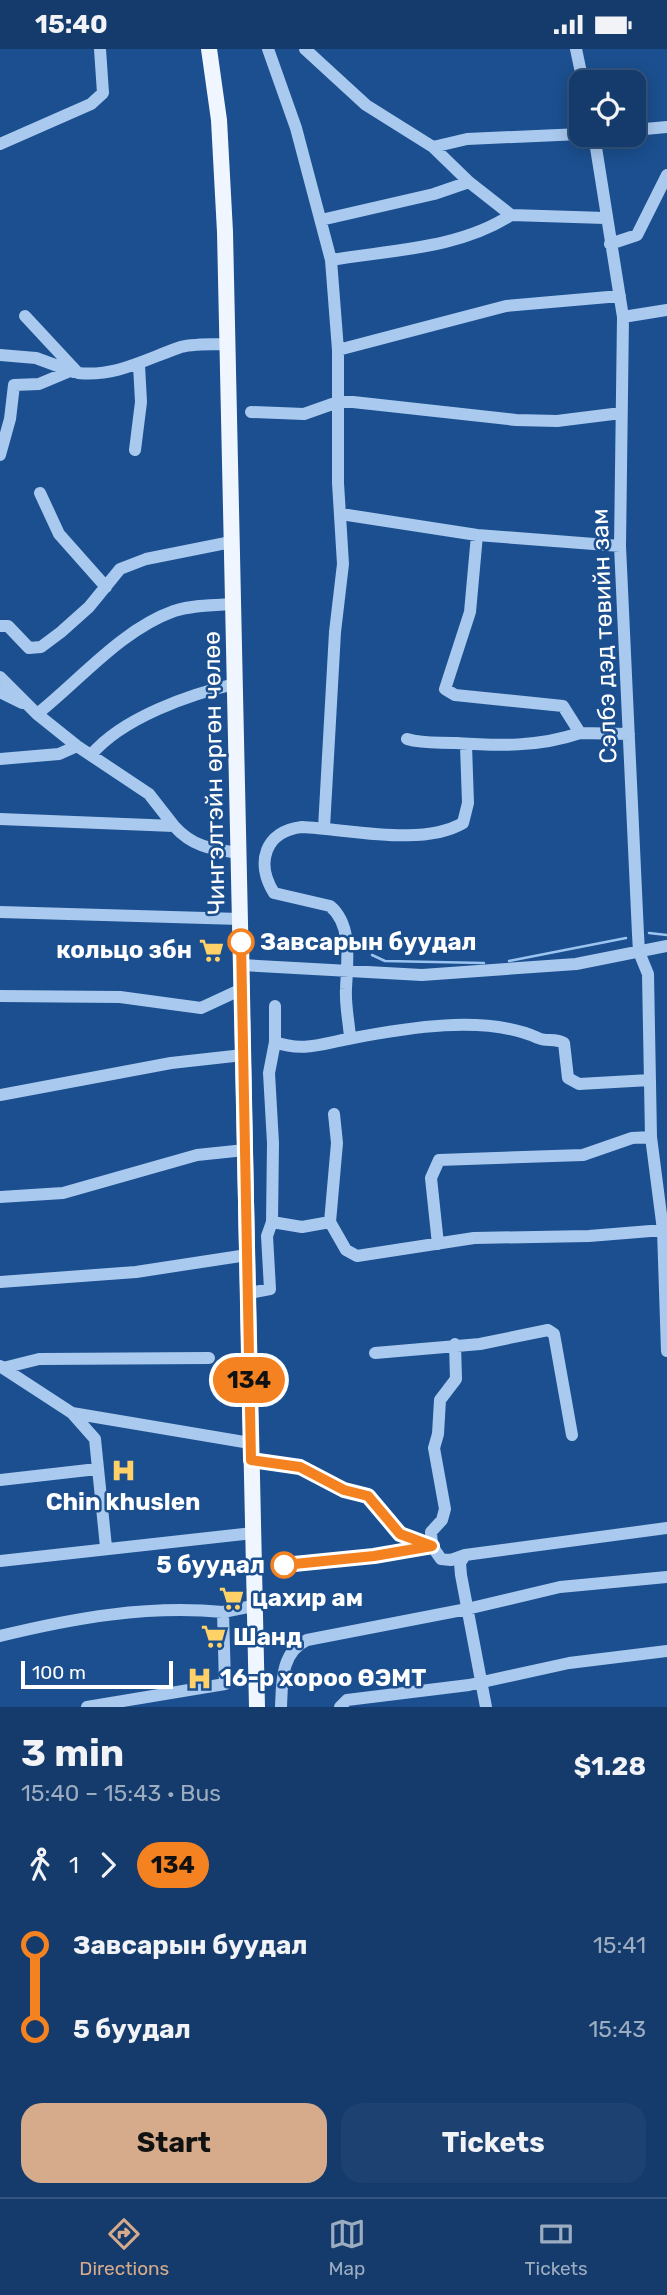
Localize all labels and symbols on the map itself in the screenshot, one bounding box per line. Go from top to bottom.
street label: Сэлбэ дэд төвийн зам [586,508,622,764]
street label: Чингэлтэйн өргөн чөлөө [198,631,230,915]
place label: Завсарын буудал [260,928,477,956]
marker: Завсарын буудал [228,929,254,955]
place label: кольцо збн [56,936,192,964]
supermarket icon: кольцо збн [198,936,226,964]
line badge: 134 [209,1357,289,1403]
hospital icon: Chin khuslen [109,1457,137,1485]
place label: Chin khuslen [46,1488,200,1516]
place label: 5 буудал [156,1551,265,1579]
marker: 5 буудал [271,1552,297,1578]
supermarket icon: цахир ам [218,1584,246,1612]
place label: цахир ам [252,1584,363,1612]
supermarket icon: Шанд [199,1623,227,1651]
place label: Шанд [233,1623,302,1651]
scale bar [21,1658,173,1690]
hospital icon: 16-р хороо ӨЭМТ [186,1664,214,1692]
place label: 16-р хороо ӨЭМТ [220,1664,426,1692]

